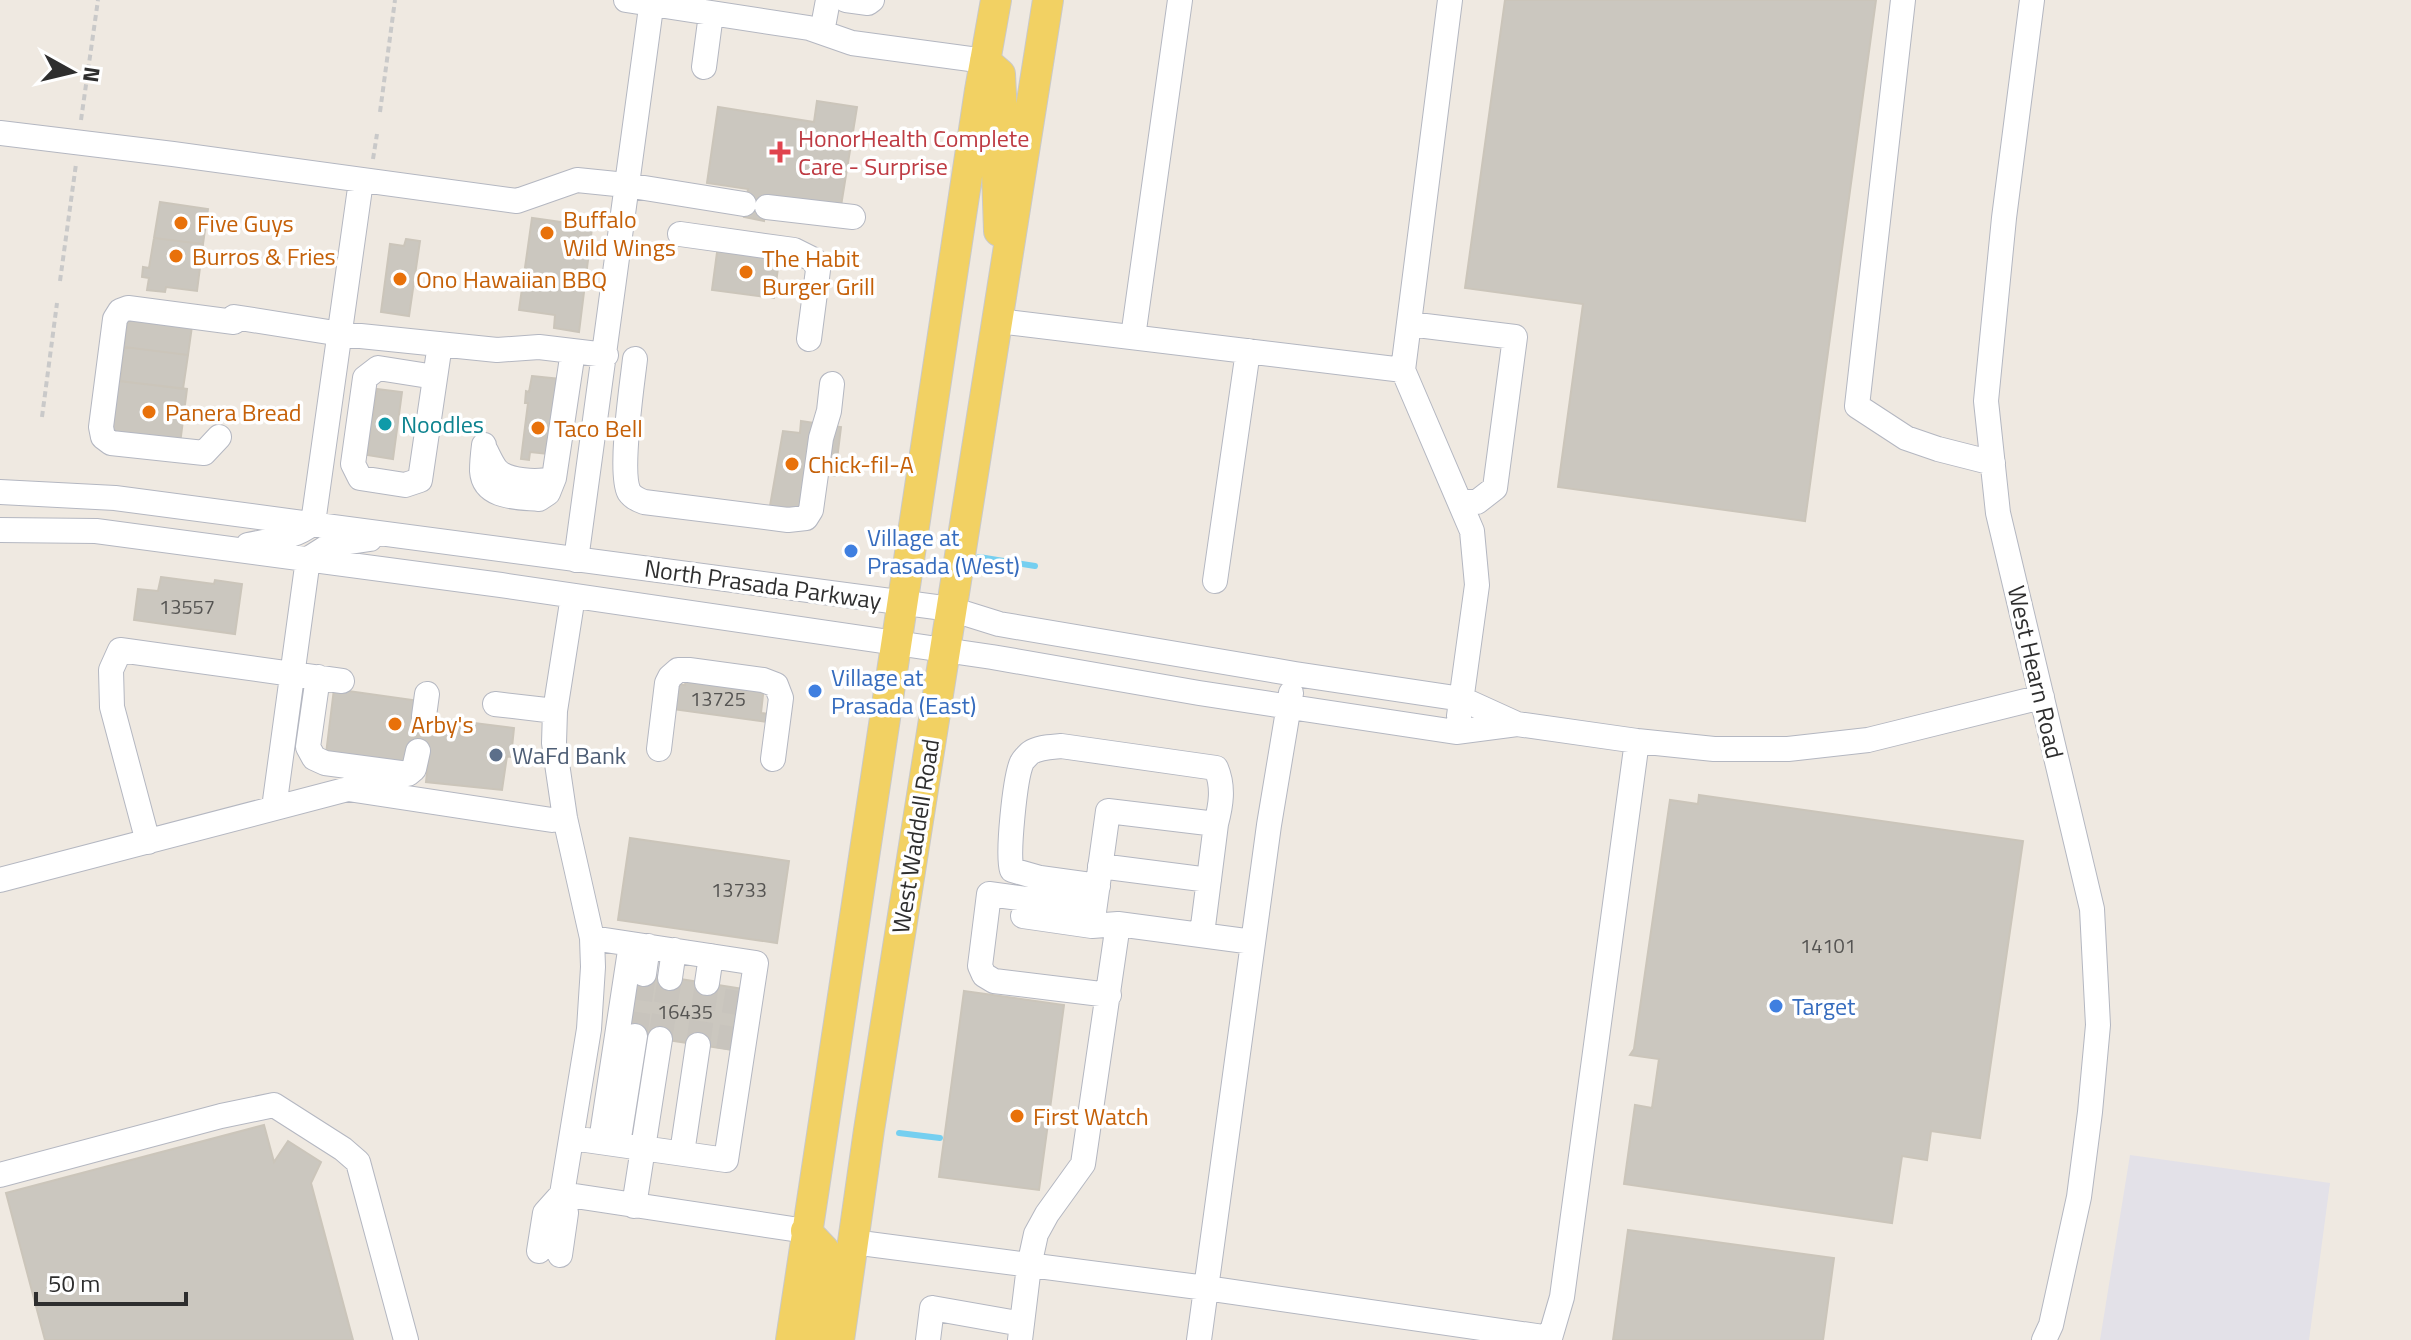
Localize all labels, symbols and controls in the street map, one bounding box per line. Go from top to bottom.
north arrow [32,32,112,112]
text: N [74,65,110,85]
place label: HonorHealth Complete Care - Surprise [798,120,1029,184]
marker: HonorHealth Complete Care - Surprise [769,141,791,163]
place label: Buffalo Wild Wings [563,201,676,265]
place label: Five Guys [197,205,294,241]
marker: Five Guys [172,214,190,232]
marker: Buffalo Wild Wings [538,224,556,242]
place label: Burros & Fries [192,238,336,274]
place label: The Habit Burger Grill [762,240,875,304]
marker: Burros & Fries [167,247,185,265]
place label: Ono Hawaiian BBQ [416,261,607,297]
marker: The Habit Burger Grill [737,263,755,281]
marker: Ono Hawaiian BBQ [391,270,409,288]
place label: Panera Bread [165,394,301,430]
marker: Panera Bread [140,403,158,421]
place label: Noodles [401,406,484,442]
place label: Taco Bell [554,410,643,446]
marker: Noodles [376,415,394,433]
marker: Taco Bell [529,419,547,437]
place label: Chick-fil-A [808,446,914,482]
marker: Chick-fil-A [783,455,801,473]
place label: Village at Prasada (West) [867,519,1020,583]
marker: Village at Prasada (West) [842,542,860,560]
street label: North Prasada Parkway [642,550,884,619]
street label: West Hearn Road [1999,582,2073,762]
house number: 13557 [159,591,215,622]
place label: Village at Prasada (East) [831,659,976,723]
marker: Village at Prasada (East) [806,682,824,700]
house number: 13725 [690,683,746,714]
place label: Arby's [411,706,474,742]
marker: Arby's [386,715,404,733]
street label: West Waddell Road [882,736,948,936]
place label: WaFd Bank [512,737,627,773]
marker: WaFd Bank [487,746,505,764]
house number: 13733 [711,874,767,905]
house number: 14101 [1800,930,1856,961]
place label: Target [1792,988,1856,1024]
house number: 16435 [657,996,713,1027]
marker: Target [1767,997,1785,1015]
place label: First Watch [1033,1098,1149,1134]
marker: First Watch [1008,1107,1026,1125]
scale bar [36,1256,186,1306]
text: 50 m [48,1265,100,1301]

